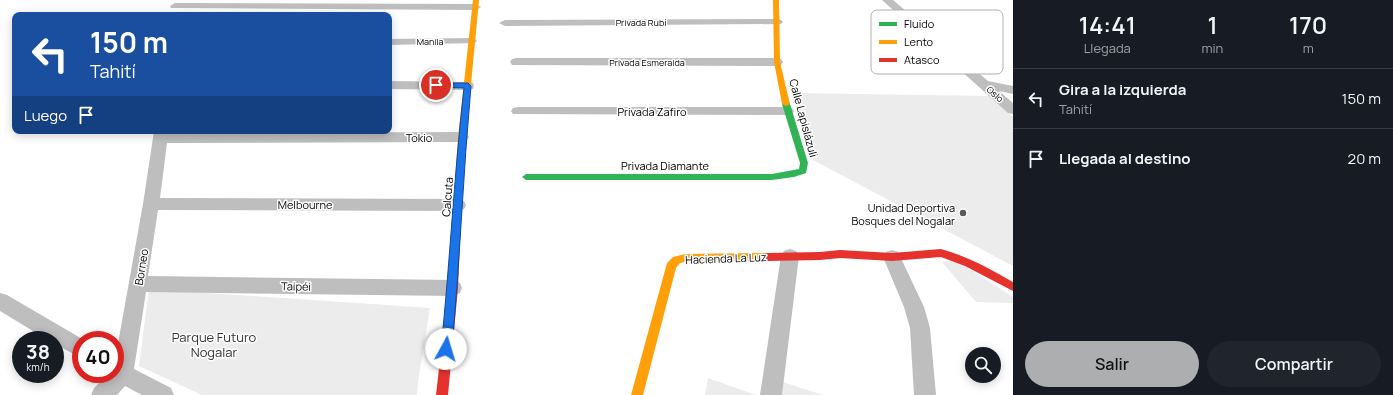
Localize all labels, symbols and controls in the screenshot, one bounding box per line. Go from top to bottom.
text: 14:41 [1079,8,1136,41]
text: 1 [1207,8,1218,41]
text: 170 [1289,8,1327,41]
legend [871,10,1003,74]
street label: Privada Rubí [616,16,666,29]
text: Fluido [904,16,935,31]
text: 150 m [90,23,168,61]
icon: left [24,28,76,80]
text: Lento [904,34,934,49]
street label: Manila [416,35,444,48]
text: Llegada [1084,39,1131,57]
text: min [1202,39,1223,57]
text: m [1303,39,1314,57]
text: Atasco [904,52,940,67]
street label: Privada Esmeralda [609,56,685,69]
text: Tahití [90,59,136,83]
pin [419,68,453,102]
icon: arrive [425,74,447,96]
street label: Calle Lapislázuli [786,77,822,159]
text: Gira a la izquierda [1059,79,1186,100]
street label: Oslo [984,83,1006,105]
icon: left [1025,88,1047,110]
text: 150 m [1342,88,1381,109]
text: Tahití [1059,100,1092,118]
icon: arrive [75,104,97,126]
street label: Privada Zafiro [617,104,687,119]
text: Luego [24,105,67,126]
street label: Tokio [406,130,433,145]
icon: arrive [1025,148,1047,170]
text: Llegada al destino [1059,148,1191,169]
text: 20 m [1348,148,1381,169]
street label: Privada Diamante [621,158,710,173]
street label: Calcuta [438,177,456,217]
street label: Melbourne [278,197,333,212]
place label: Unidad Deportiva Bosques del Nogalar [852,200,955,228]
marker: Unidad Deportiva Bosques del Nogalar [958,208,968,218]
street label: Borneo [131,247,151,286]
street label: Hacienda La Luz [685,249,767,267]
street label: Taipéi [281,278,311,294]
park label: Parque Futuro Nogalar [172,328,257,361]
position arrow [425,328,467,370]
speed limit sign: 40 [72,331,124,383]
text: 38 [26,338,50,365]
button: Salir [1025,341,1199,387]
button: Compartir [1207,341,1381,387]
map controls [965,347,1001,383]
button: search [965,347,1001,383]
text: km/h [26,360,50,374]

